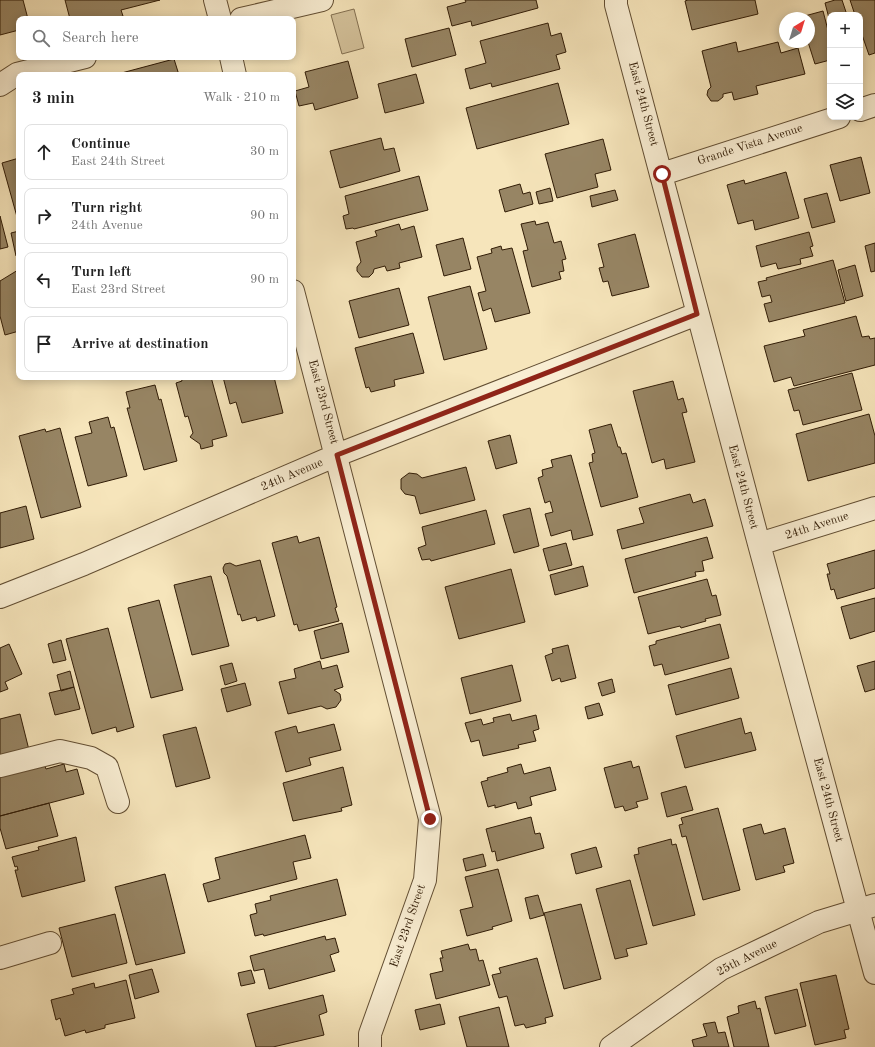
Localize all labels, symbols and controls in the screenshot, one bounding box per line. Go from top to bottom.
north arrow [779,12,815,48]
map controls [827,12,863,120]
button: + [827,12,863,48]
search box [16,16,296,60]
icon: search [30,27,52,49]
text: Search here [62,31,139,46]
button: − [827,48,863,84]
street label: East 24th Street [626,61,660,147]
button: layers [827,84,863,120]
text: 3 min [32,90,75,107]
text: Walk · 210 m [203,91,280,104]
street label: Grande Vista Avenue [696,122,805,168]
text: Continue [71,137,130,152]
icon: ahead [33,141,55,163]
text: 30 m [250,145,279,158]
text: East 24th Street [71,155,165,168]
route start [653,165,671,183]
text: Turn right [71,201,142,216]
icon: right [33,205,55,227]
text: 90 m [250,209,279,222]
text: 24th Avenue [71,219,143,232]
text: Turn left [71,265,131,280]
icon: left [33,269,55,291]
text: 90 m [250,273,279,286]
text: East 23rd Street [71,283,166,296]
icon: arrive [33,333,55,355]
text: Arrive at destination [71,337,209,352]
street label: East 23rd Street [306,358,340,446]
street label: East 24th Street [726,444,760,530]
street label: 24th Avenue [259,456,325,493]
street label: 24th Avenue [784,510,851,542]
street label: East 24th Street [811,757,845,843]
route end [421,810,439,828]
street label: East 23rd Street [388,883,428,969]
street label: 25th Avenue [714,937,780,978]

